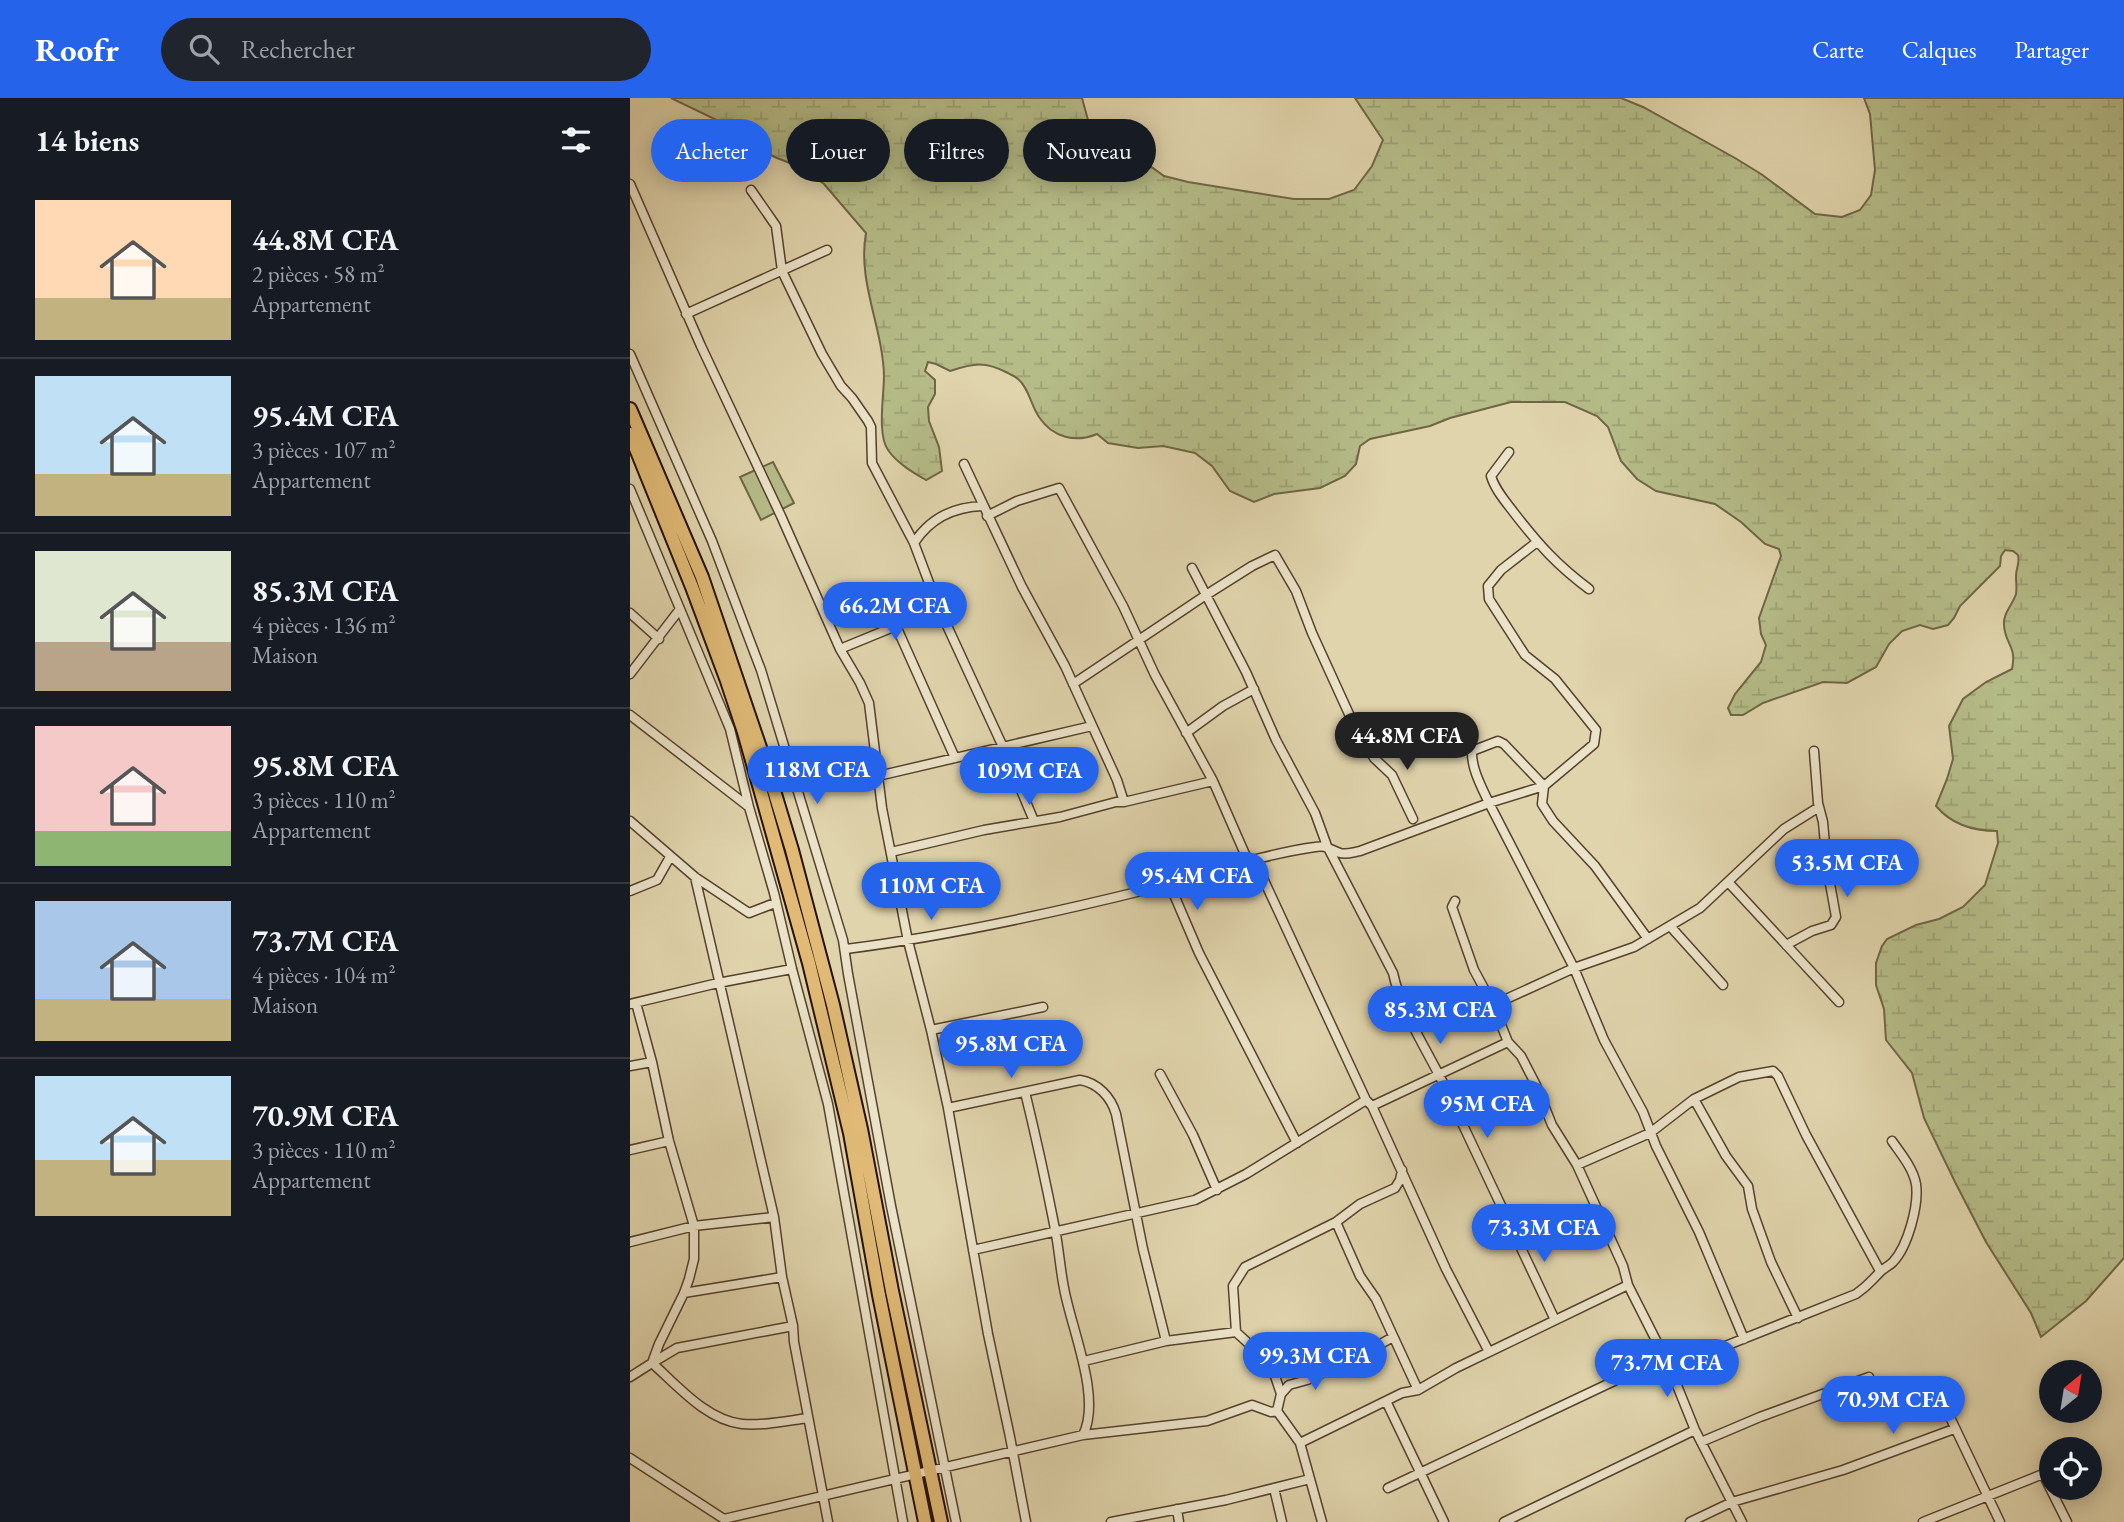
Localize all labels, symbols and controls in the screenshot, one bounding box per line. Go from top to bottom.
search box [161,18,651,81]
text: Roofr [35,28,119,71]
icon: search [185,30,223,68]
text: Rechercher [241,32,355,66]
text: Carte [1812,34,1864,65]
text: Calques [1902,34,1976,65]
text: Partager [2014,34,2089,65]
chip: Acheter [651,119,772,182]
chip: Louer [786,119,890,182]
chip: Filtres [904,119,1009,182]
chip: Nouveau [1023,119,1156,182]
text: 14 biens [35,121,139,160]
icon: filters [557,121,595,159]
text: 44.8M CFA [252,220,399,259]
icon: home [91,228,175,312]
text: 2 pièces · 58 m² [252,259,385,289]
text: Appartement [252,289,371,319]
text: 95.4M CFA [252,396,399,435]
icon: home [91,404,175,488]
text: 3 pièces · 107 m² [252,435,396,465]
text: Appartement [252,465,371,495]
text: 85.3M CFA [252,571,399,610]
icon: home [91,579,175,663]
pin: 66.2M CFA [815,582,975,642]
text: 66.2M CFA [839,590,951,620]
text: 4 pièces · 136 m² [252,610,396,640]
text: Maison [252,640,318,670]
pin: 44.8M CFA [1327,712,1487,772]
text: 44.8M CFA [1351,720,1463,750]
text: 95.8M CFA [252,746,399,785]
pin: 118M CFA [745,746,889,806]
pin: 109M CFA [957,748,1101,807]
icon: home [91,754,175,838]
text: 118M CFA [764,754,870,784]
text: 109M CFA [976,755,1082,785]
text: 3 pièces · 110 m² [252,785,396,815]
text: Appartement [252,815,371,845]
pin: 53.5M CFA [1767,840,1927,899]
text: 53.5M CFA [1791,847,1903,877]
pin: 95.4M CFA [1117,852,1277,912]
text: 95.4M CFA [1141,860,1253,890]
pin: 110M CFA [859,862,1003,922]
text: 110M CFA [878,870,984,900]
text: 73.7M CFA [252,921,399,960]
icon: home [91,929,175,1013]
text: 4 pièces · 104 m² [252,960,396,990]
pin: 85.3M CFA [1360,986,1520,1046]
text: Maison [252,990,318,1020]
text: 85.3M CFA [1384,994,1496,1024]
pin: 95.8M CFA [931,1020,1091,1080]
text: 95.8M CFA [955,1028,1067,1058]
pin: 95M CFA [1422,1080,1552,1140]
text: 95M CFA [1440,1088,1534,1118]
text: 70.9M CFA [252,1096,399,1135]
icon: home [91,1104,175,1188]
text: 3 pièces · 110 m² [252,1135,396,1165]
text: Appartement [252,1165,371,1195]
pin: 73.3M CFA [1464,1204,1624,1264]
text: 73.3M CFA [1488,1212,1600,1242]
pin: 99.3M CFA [1235,1332,1395,1392]
text: 99.3M CFA [1259,1340,1371,1370]
pin: 73.7M CFA [1587,1340,1747,1399]
text: 73.7M CFA [1611,1347,1723,1377]
north arrow [2039,1360,2102,1423]
map controls [2039,1360,2102,1500]
pin: 70.9M CFA [1813,1376,1973,1436]
text: 70.9M CFA [1837,1384,1949,1414]
button: locate [2039,1437,2102,1500]

